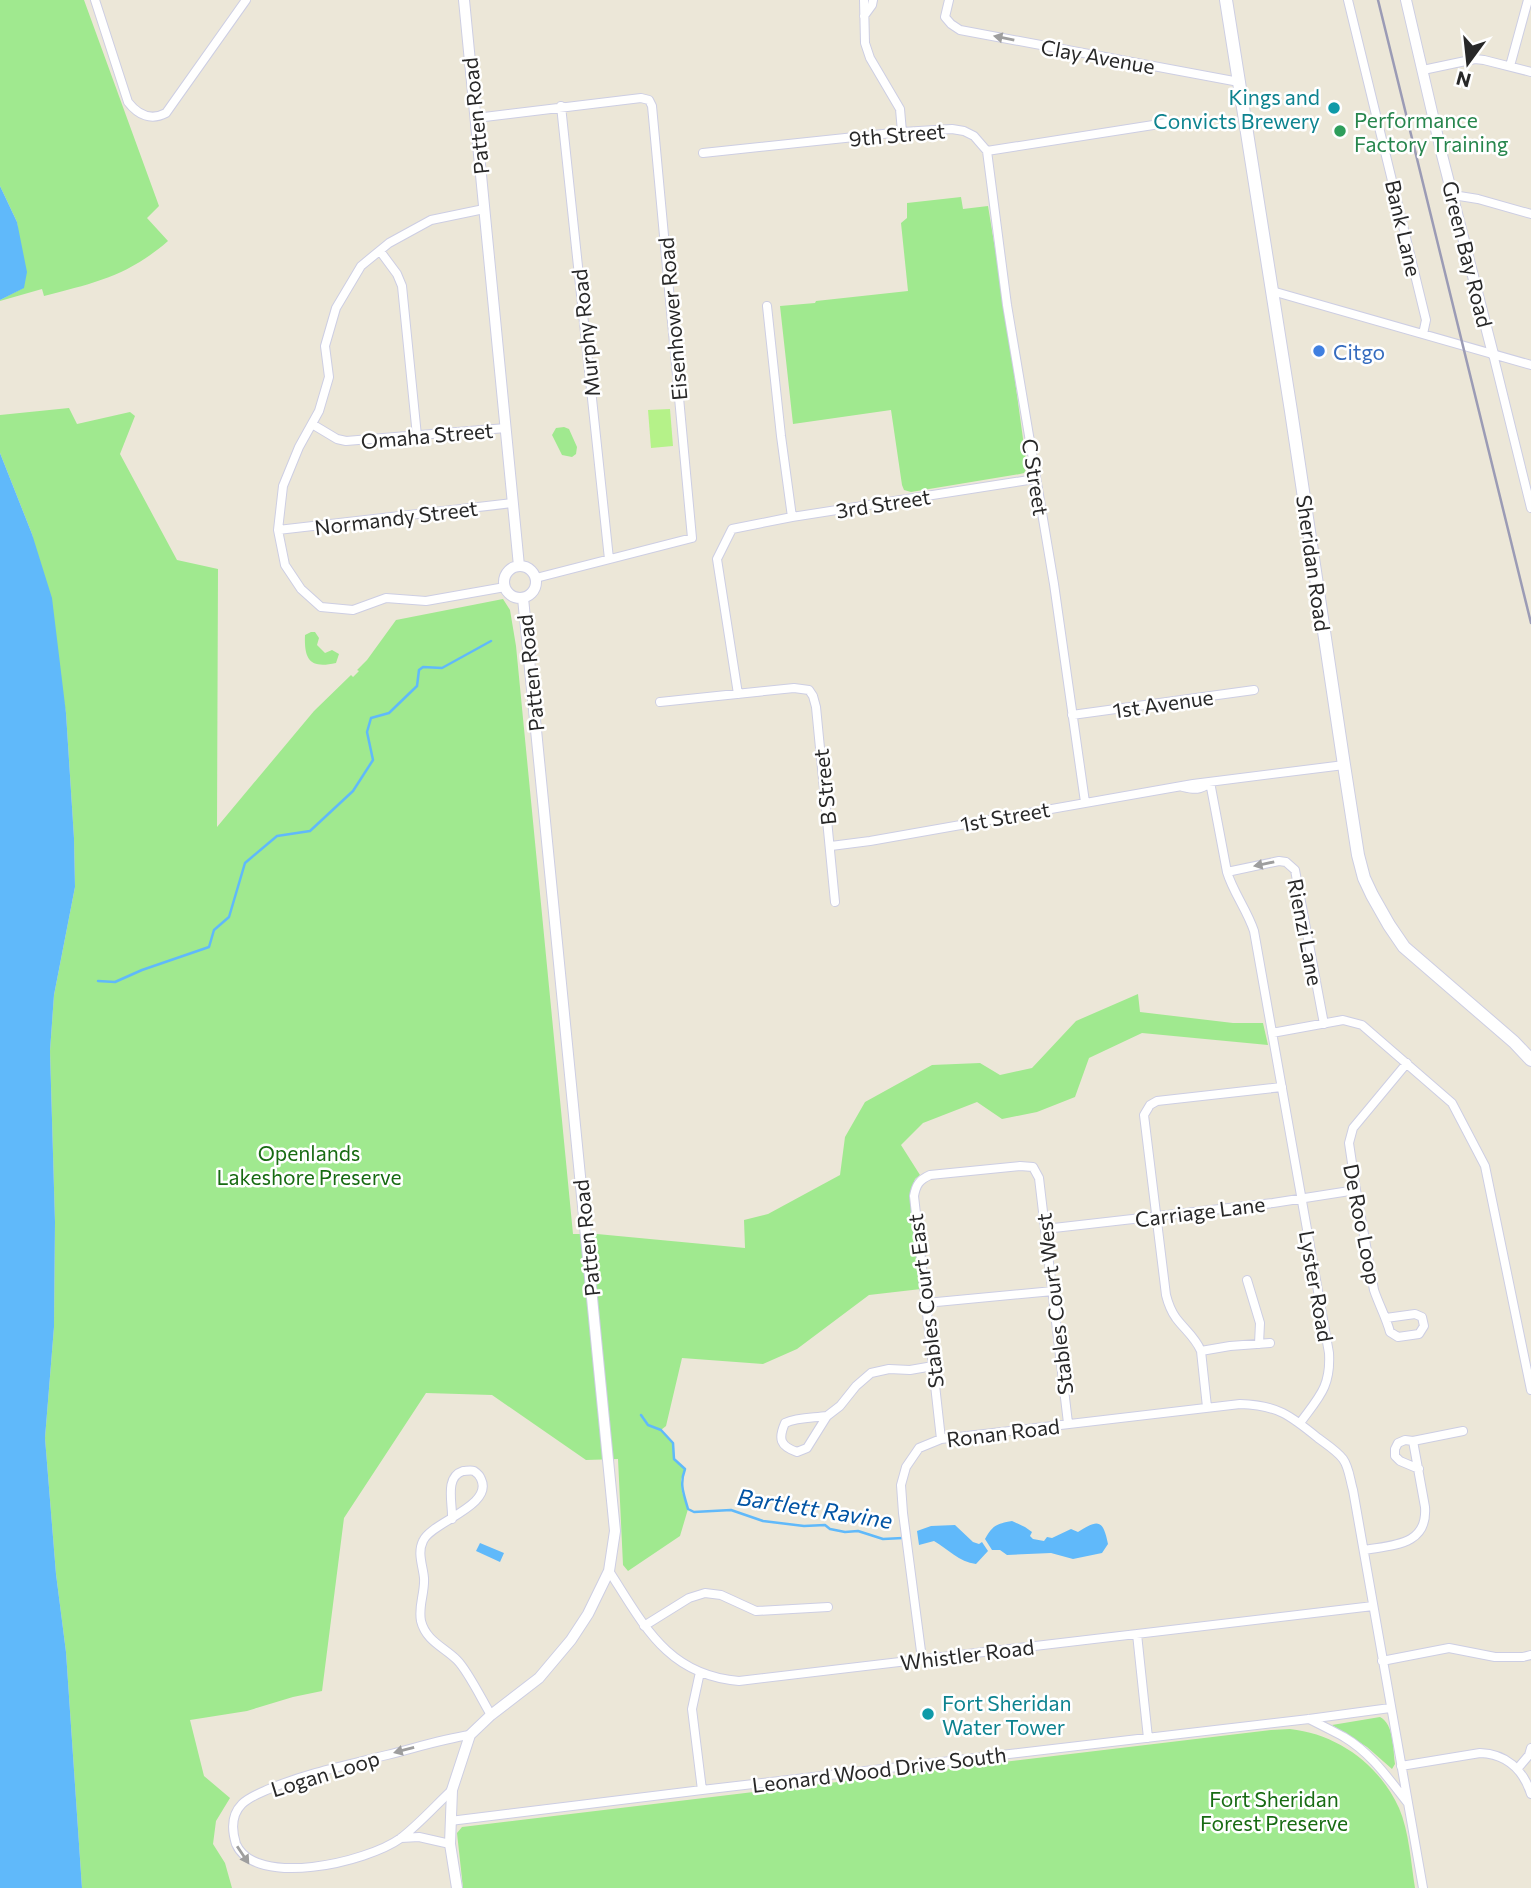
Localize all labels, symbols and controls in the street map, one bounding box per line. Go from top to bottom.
north arrow [1433,28,1503,98]
one-way arrow [992,33,1014,44]
street label: Clay Avenue [1039,34,1157,78]
street label: Patten Road [456,56,494,176]
text: N [1454,67,1473,93]
place label: Kings and Convicts Brewery [1153,84,1320,133]
marker: Kings and Convicts Brewery [1326,100,1342,116]
place label: Performance Factory Training [1354,107,1508,156]
street label: 9th Street [848,117,946,151]
marker: Performance Factory Training [1332,123,1348,139]
street label: Bank Lane [1381,177,1427,279]
street label: Green Bay Road [1438,178,1498,330]
street label: Eisenhower Road [652,236,692,402]
street label: Murphy Road [566,268,604,398]
place label: Citgo [1333,339,1385,364]
marker: Citgo [1311,343,1327,359]
street label: Omaha Street [360,417,494,453]
street label: C Street [1018,437,1054,517]
street label: 3rd Street [834,483,932,523]
street label: Sheridan Road [1292,493,1336,633]
street label: Normandy Street [313,495,479,539]
street label: Patten Road [511,613,549,733]
street label: 1st Avenue [1111,684,1215,722]
street label: B Street [808,747,840,827]
street label: 1st Street [958,796,1052,836]
one-way arrow [1253,859,1275,870]
street label: Rienzi Lane [1283,876,1329,988]
park label: Openlands Lakeshore Preserve [216,1140,402,1189]
street label: De Roo Loop [1339,1161,1387,1287]
street label: Patten Road [567,1178,605,1298]
street label: Carriage Lane [1134,1191,1266,1231]
street label: Stables Court East [902,1212,948,1390]
street label: Stables Court West [1030,1212,1078,1396]
street label: Lyster Road [1295,1228,1339,1344]
street label: Ronan Road [945,1413,1061,1451]
water label: Bartlett Ravine [736,1482,894,1534]
street label: Whistler Road [899,1633,1035,1675]
place label: Fort Sheridan Water Tower [942,1690,1072,1739]
marker: Fort Sheridan Water Tower [920,1706,936,1722]
street label: Leonard Wood Drive South [750,1741,1008,1797]
street label: Logan Loop [268,1745,382,1801]
one-way arrow [393,1746,414,1756]
park label: Fort Sheridan Forest Preserve [1200,1786,1348,1835]
one-way arrow [236,1845,250,1864]

